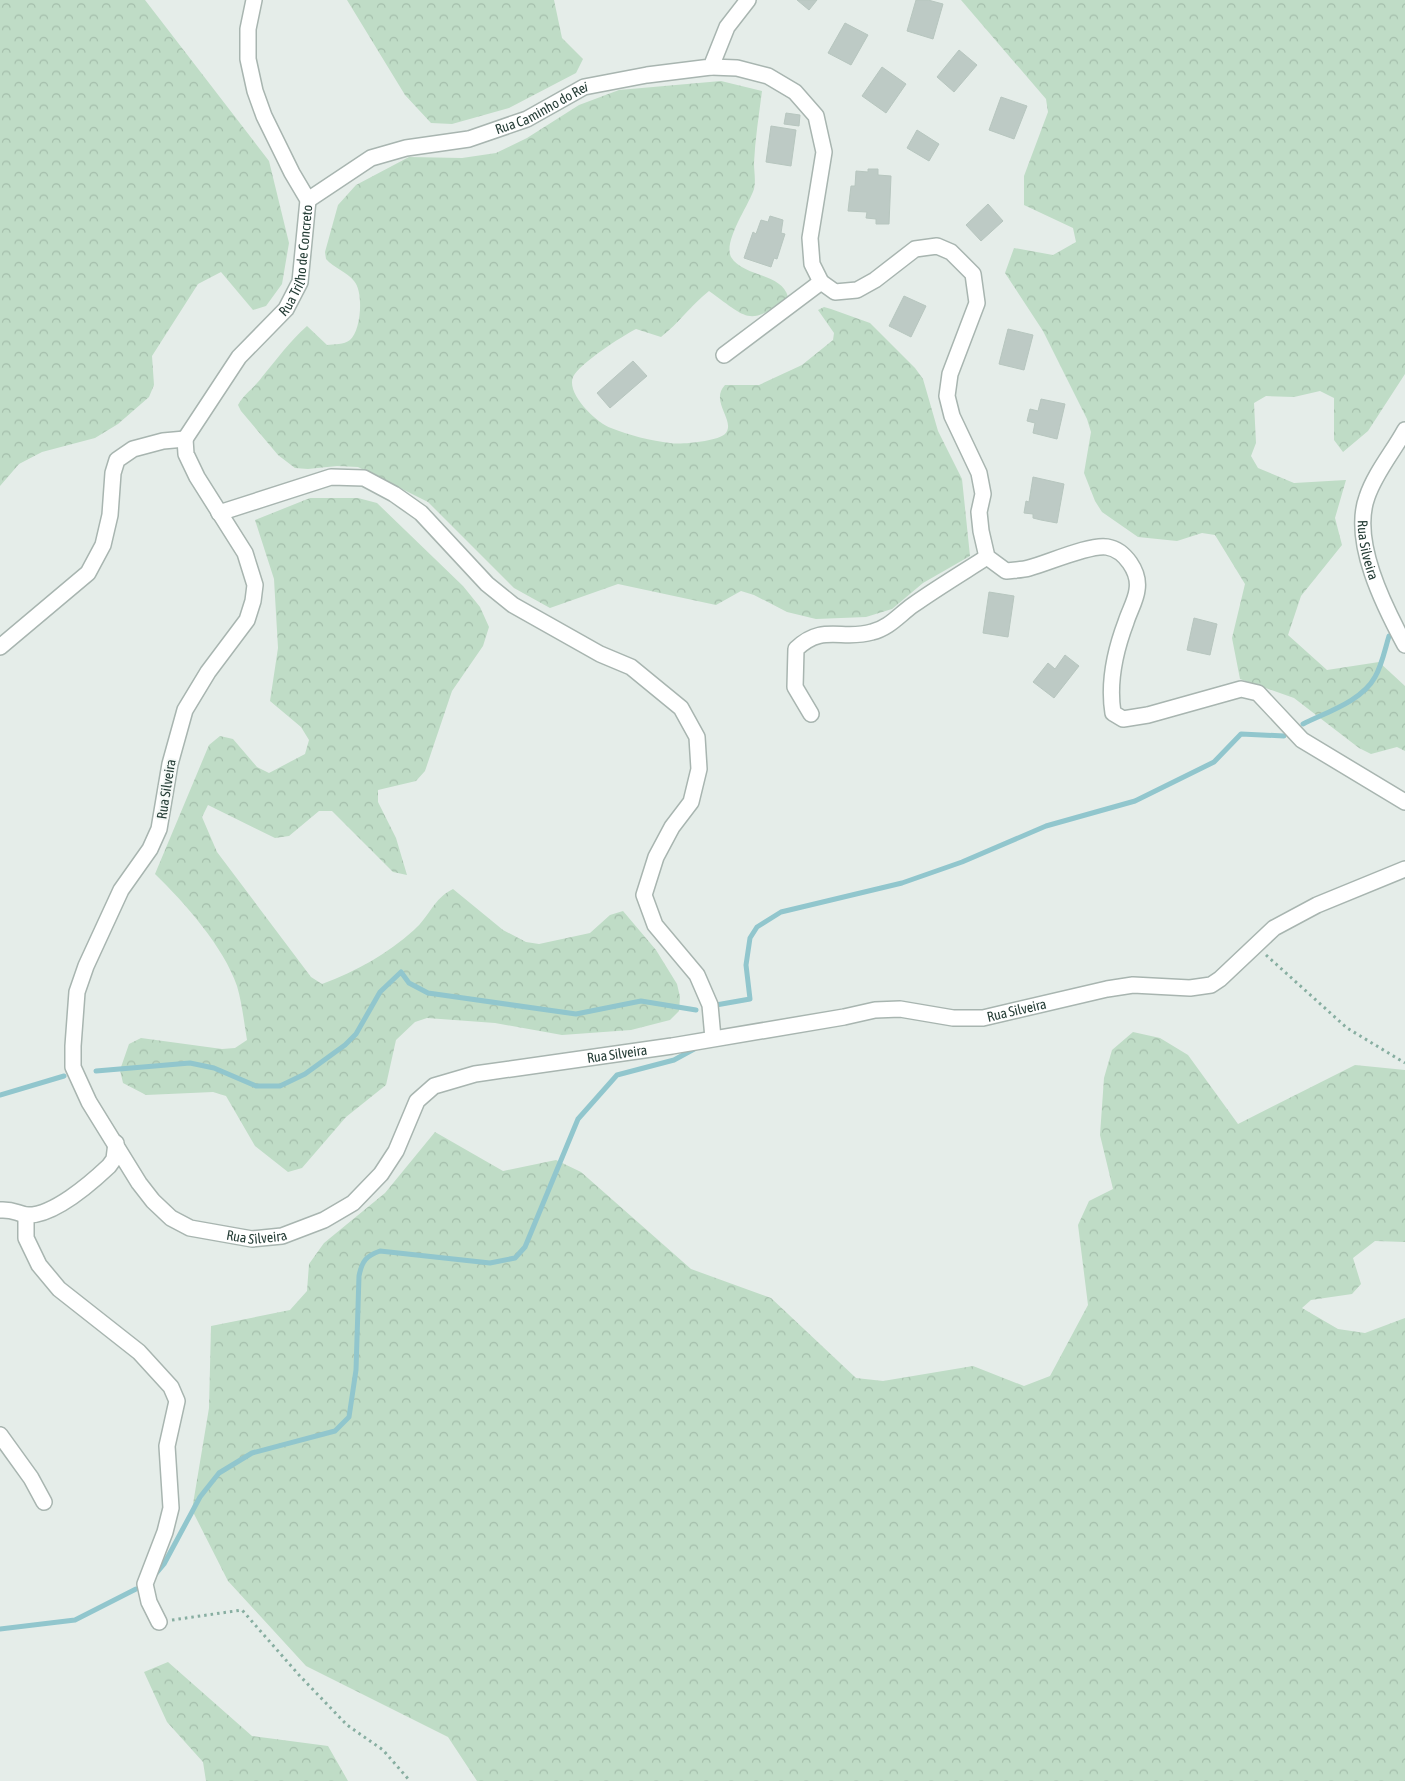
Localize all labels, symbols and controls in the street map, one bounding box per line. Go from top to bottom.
street label: Rua Caminho do Rei [493,78,589,137]
street label: Rua Trilho de Concreto [276,204,315,319]
street label: Rua Silveira [1355,520,1382,582]
street label: Rua Silveira [153,758,179,820]
street label: Rua Silveira [985,995,1048,1025]
street label: Rua Silveira [586,1042,648,1066]
street label: Rua Silveira [225,1227,289,1247]

